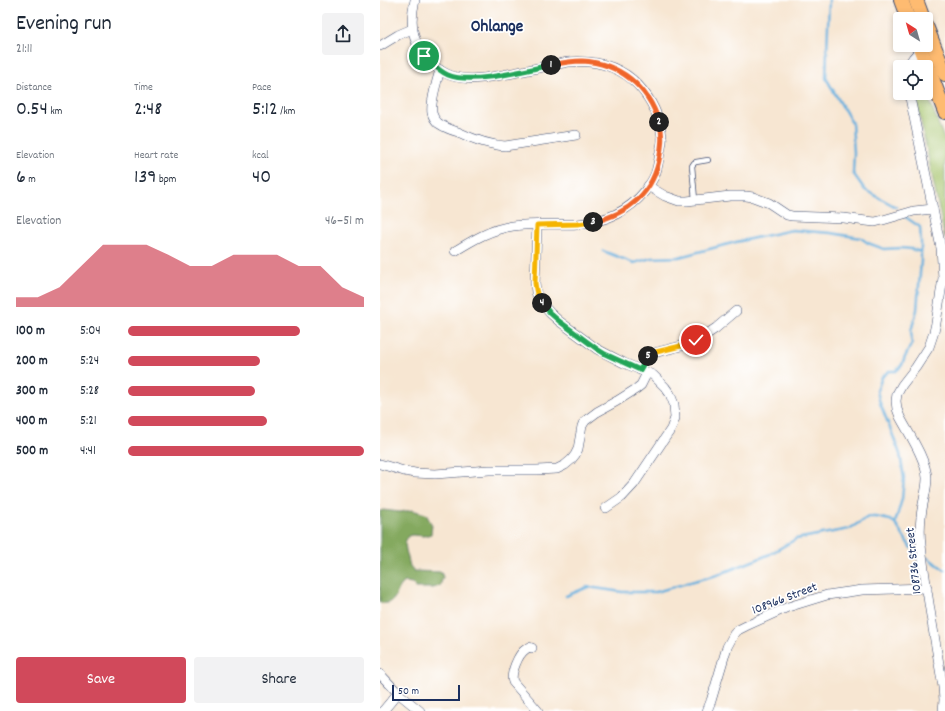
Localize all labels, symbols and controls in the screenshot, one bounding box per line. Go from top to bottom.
text: Evening run [16,9,112,40]
north arrow [893,12,933,52]
map controls [893,12,933,100]
button: share [322,13,364,55]
district label: Ohlange [471,16,524,40]
pin [407,39,441,73]
text: 21:11 [16,40,32,59]
icon: arrive [413,45,435,67]
pin: 1 [541,55,561,75]
text: 1 [550,57,552,73]
button: locate [893,60,933,100]
text: Distance [16,80,52,96]
text: Time [134,80,153,96]
text: Pace [252,80,271,96]
text: 0.54 [16,96,48,124]
text: 2:48 [134,96,162,124]
text: 5:12 [252,96,278,124]
text: km [48,104,62,120]
text: /km [278,104,295,120]
pin: 2 [649,112,669,132]
text: 2 [657,114,661,130]
text: Elevation [16,148,54,164]
text: Heart rate [134,148,178,164]
text: kcal [252,148,269,164]
text: 6 [16,164,26,192]
text: 139 [134,164,156,192]
text: 40 [252,164,271,192]
text: m [26,172,36,188]
text: bpm [156,172,176,188]
text: Elevation [16,212,61,231]
text: 46–51 m [325,212,364,231]
pin: 3 [583,212,603,232]
text: 3 [591,214,595,230]
pin: 4 [532,293,552,313]
text: 4 [540,295,544,311]
text: 100 m [16,322,45,341]
text: 5:04 [80,322,101,341]
pin [679,323,713,357]
icon: check [685,329,707,351]
pin: 5 [638,346,658,366]
text: 5 [645,348,651,364]
text: 200 m [16,352,48,371]
text: 5:24 [80,352,99,371]
text: 300 m [16,382,48,401]
text: 5:28 [80,382,99,401]
text: 400 m [16,412,47,431]
text: 5:21 [80,412,97,431]
text: 500 m [16,442,48,461]
text: 4:41 [80,442,96,461]
street label: 108736 Street [902,526,927,595]
street label: 108966 Street [750,578,820,620]
button: Save [16,657,186,703]
button: Share [194,657,364,703]
scale bar [392,683,460,702]
text: 50 m [398,684,419,700]

